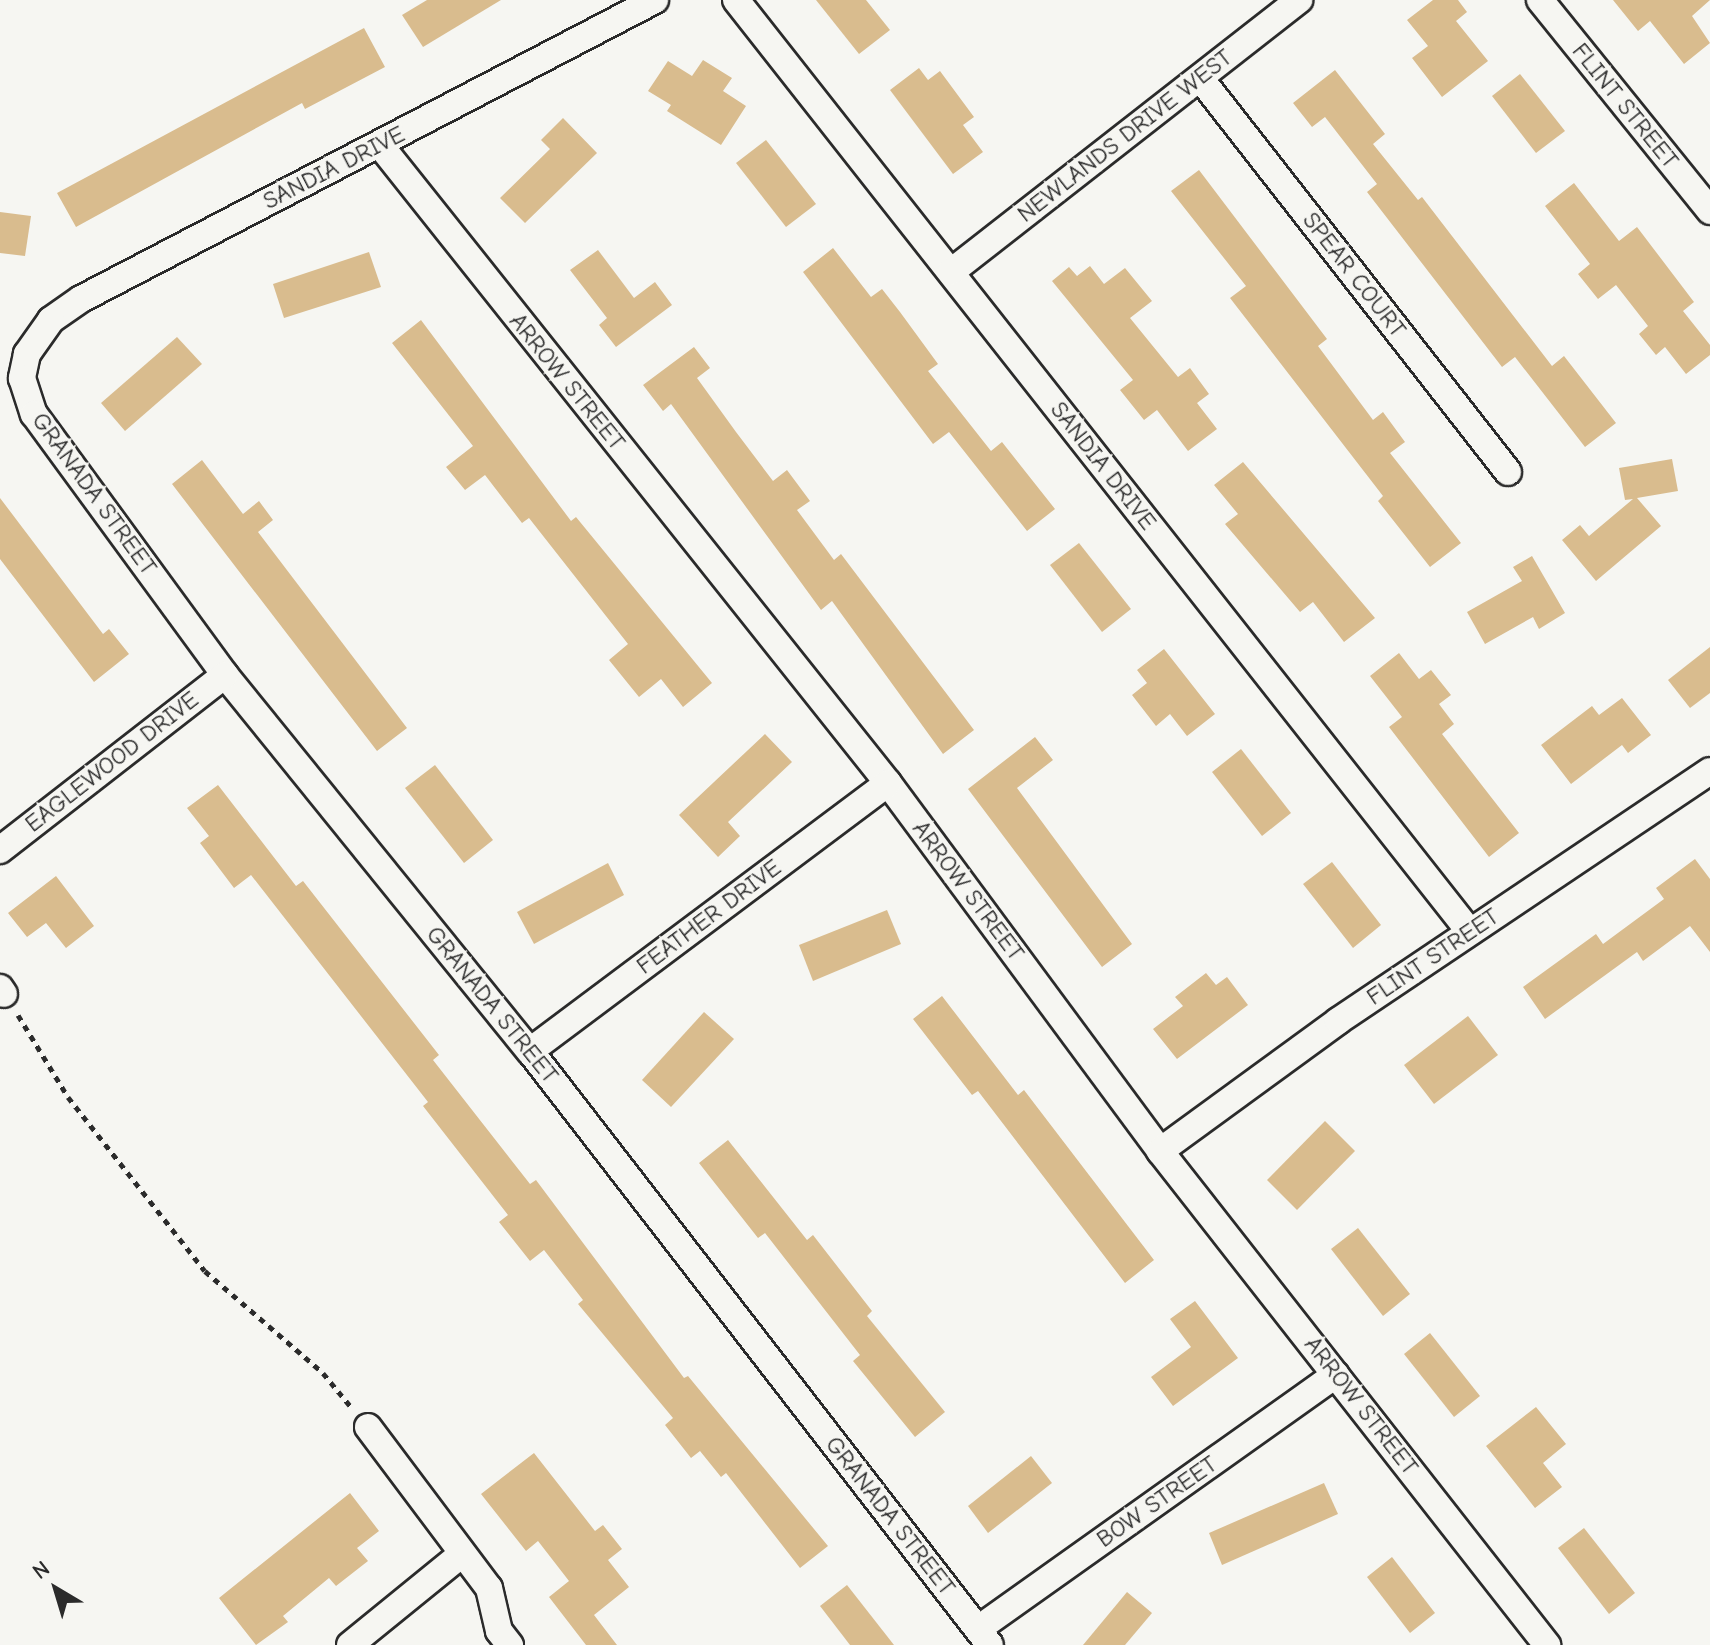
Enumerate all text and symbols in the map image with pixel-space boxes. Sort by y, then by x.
street label: FLINT STREET [1566,37,1684,175]
street label: NEWLANDS DRIVE WEST [1012,43,1238,229]
street label: SANDIA DRIVE [258,120,410,216]
street label: SPEAR COURT [1296,207,1412,343]
street label: ARROW STREET [503,308,631,456]
street label: SANDIA DRIVE [1044,396,1162,536]
street label: GRANADA STREET [25,407,163,581]
street label: EAGLEWOOD DRIVE [20,685,204,839]
street label: ARROW STREET [906,815,1030,967]
street label: FEATHER DRIVE [631,853,787,981]
street label: FLINT STREET [1361,902,1505,1012]
street label: GRANADA STREET [420,921,564,1089]
street label: ARROW STREET [1298,1331,1424,1481]
street label: GRANADA STREET [819,1431,961,1601]
street label: BOW STREET [1091,1450,1223,1554]
north arrow [16,1549,96,1629]
text: N [28,1555,55,1585]

